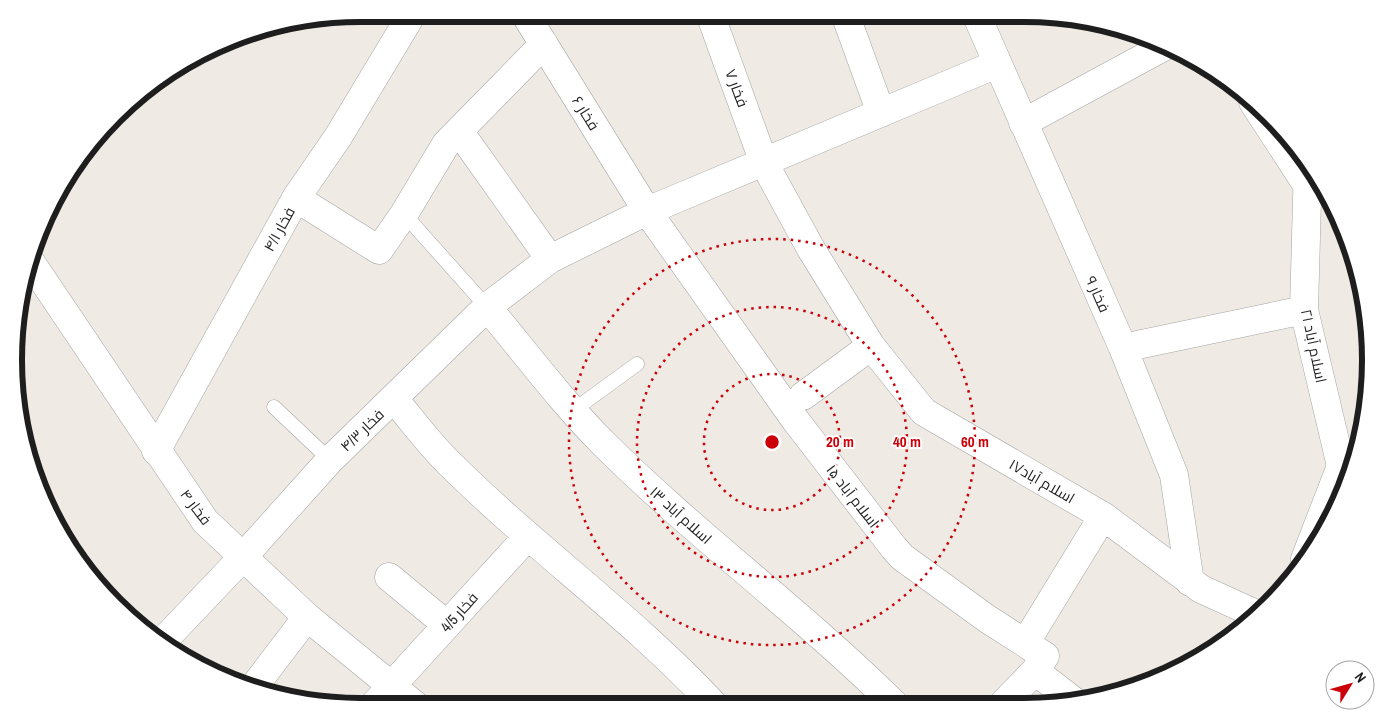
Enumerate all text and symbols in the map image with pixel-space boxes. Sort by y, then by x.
street label: فخار ۷ [720,66,754,110]
street label: فخار ۶ [567,92,605,134]
street label: فخار ۴/۱ [258,203,300,255]
street label: فخار ۹ [1081,272,1115,316]
street label: اسلام آباد ۲۱ [1296,307,1332,385]
street label: فخار ۴/۳ [335,404,389,456]
text: 20 m [826,431,854,452]
text: 40 m [893,431,921,452]
text: 60 m [961,431,989,452]
centre of rings [763,433,781,451]
street label: اسلام آباد۱۷ [1005,454,1079,508]
street label: اسلام آباد ۱۵ [822,460,884,532]
street label: اسلام آباد ۱۳ [645,481,717,549]
street label: فخار ۴ [176,485,216,529]
street label: فخار 4/5 [435,587,483,637]
north arrow [1325,660,1375,710]
text: N [1351,668,1370,686]

